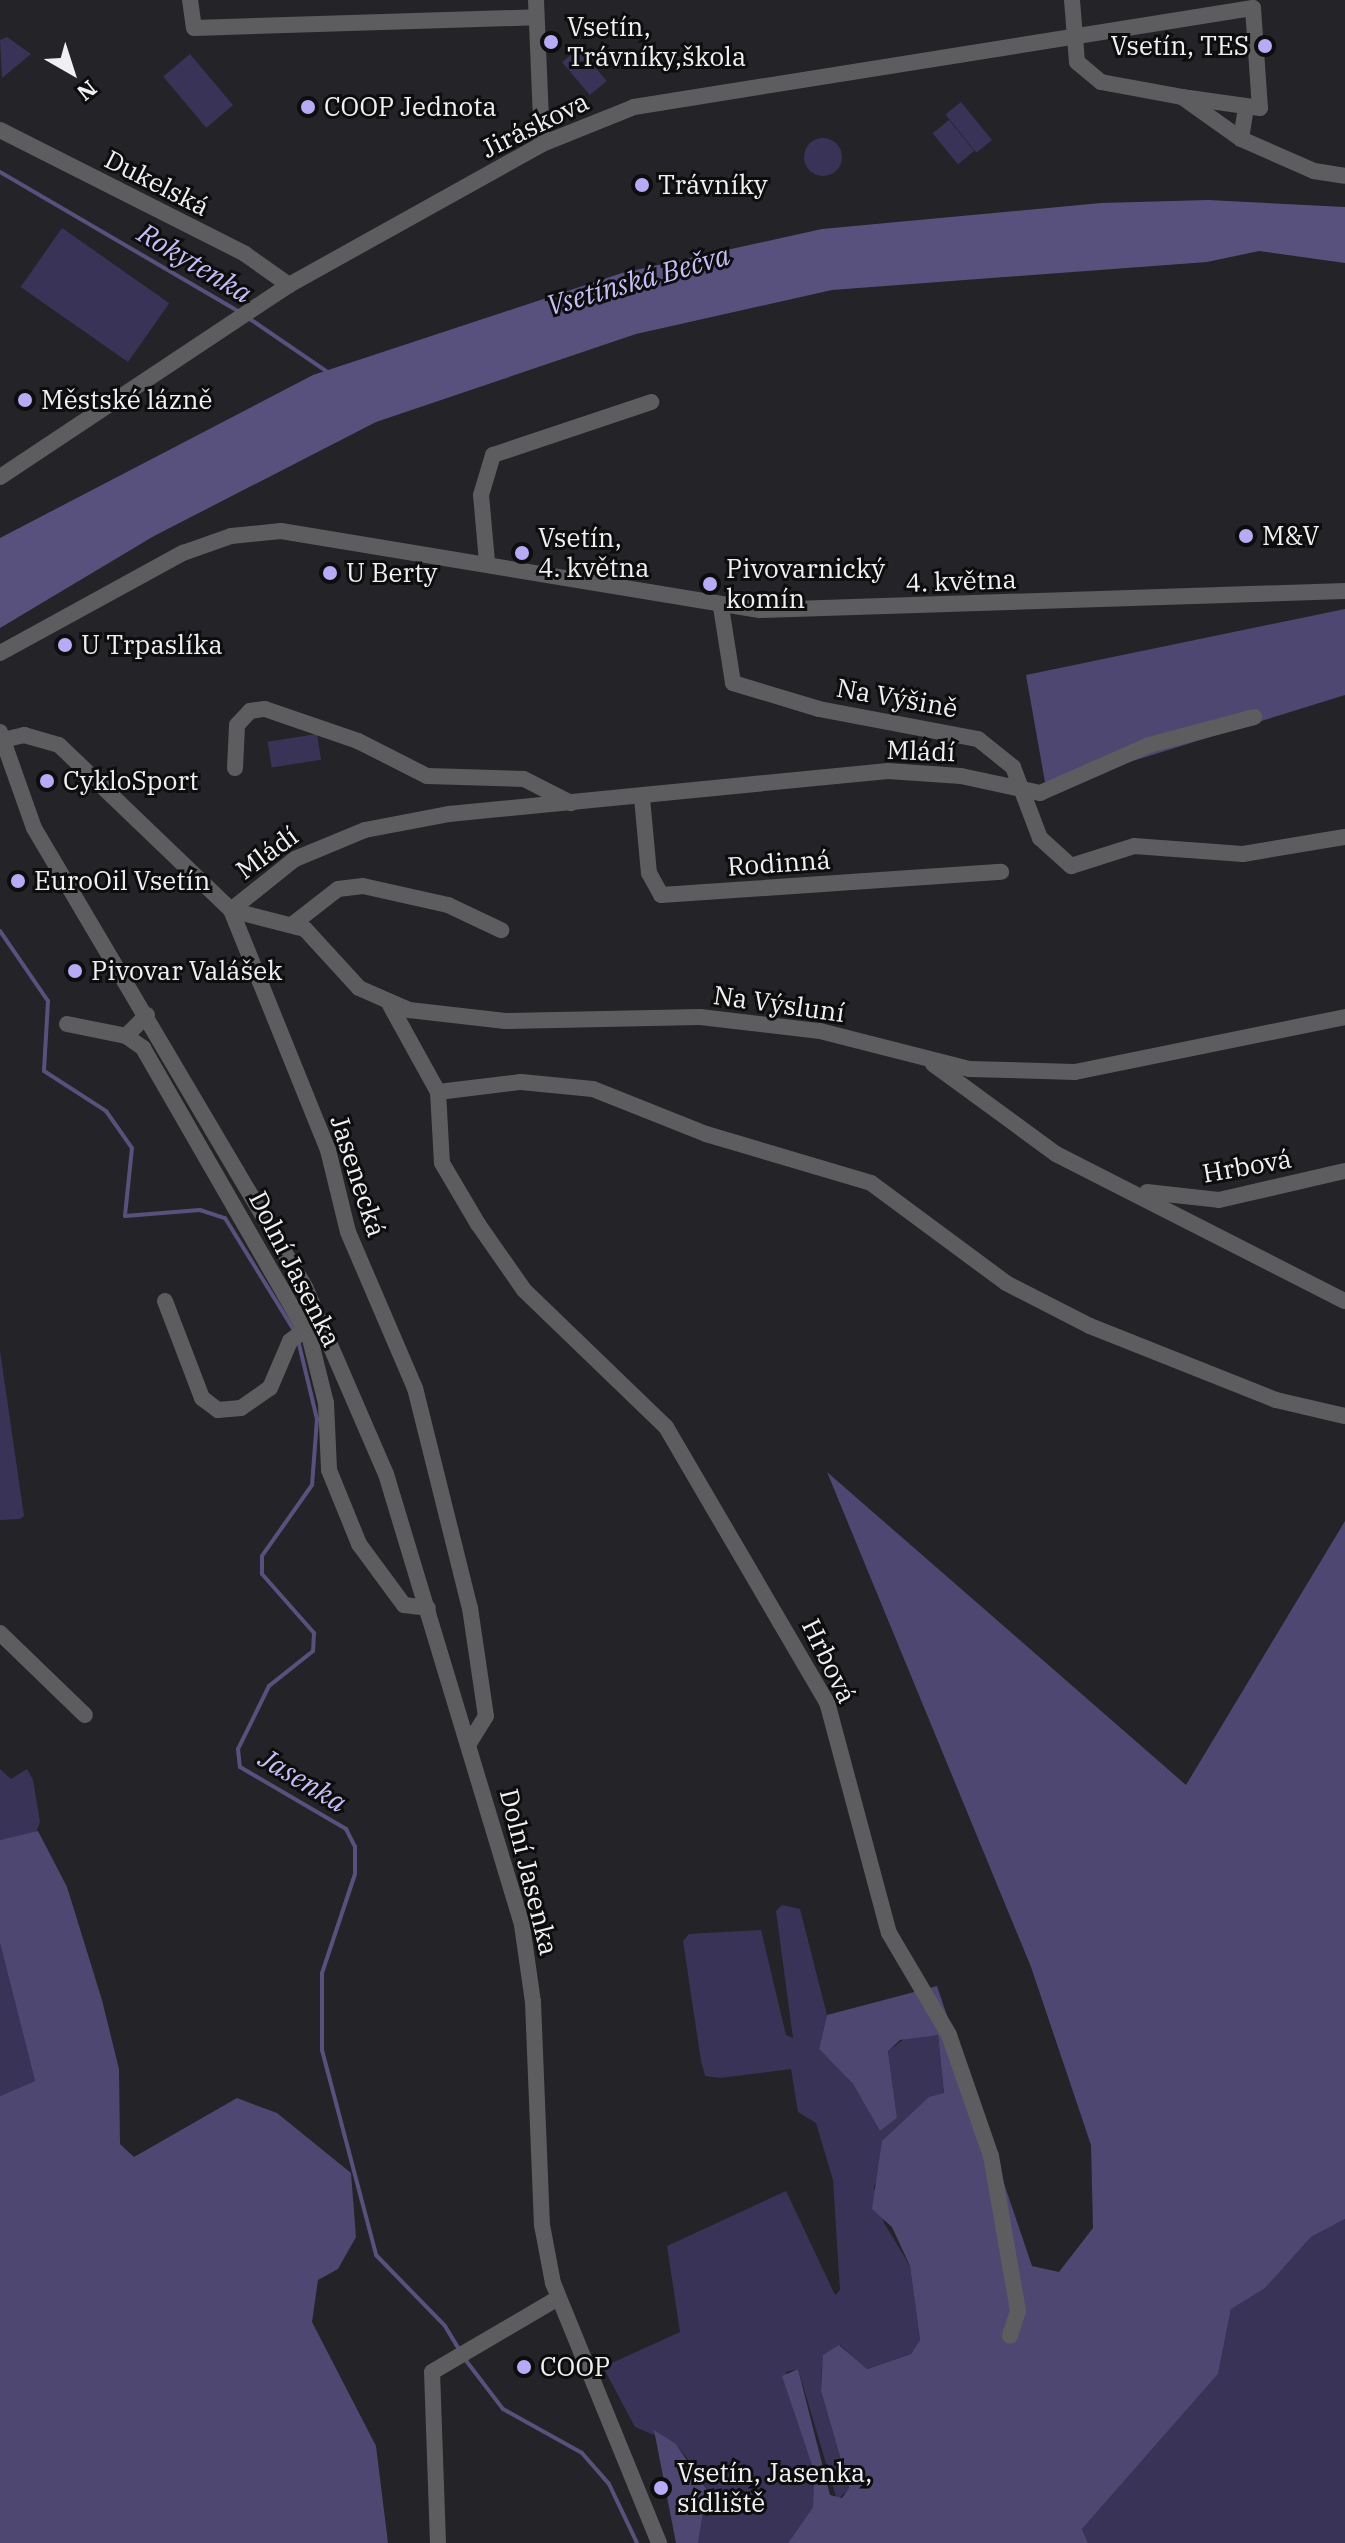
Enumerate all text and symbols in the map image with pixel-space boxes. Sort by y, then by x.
place label: Vsetín, Trávníky,škola [567,11,746,72]
place label: Vsetín, TES [1110,30,1249,62]
north arrow [32,32,112,112]
marker: Vsetín, Trávníky,škola [542,33,560,51]
marker: Vsetín, TES [1256,37,1274,55]
text: N [72,74,103,108]
street label: Jiráskova [476,86,594,164]
place label: COOP Jednota [324,91,497,123]
marker: COOP Jednota [299,98,317,116]
street label: Dukelská [100,143,214,223]
place label: Trávníky [658,169,768,201]
marker: Trávníky [633,176,651,194]
water label: Rokytenka [132,216,258,310]
water label: Vsetínská Bečva [543,238,733,322]
place label: Městské lázně [41,384,212,416]
marker: Městské lázně [16,391,34,409]
place label: M&V [1262,520,1319,552]
place label: Vsetín, 4. května [538,522,649,584]
marker: M&V [1237,527,1255,545]
marker: Vsetín, 4. května [513,544,531,562]
place label: Pivovarnický komín [726,553,885,614]
place label: U Berty [346,557,437,589]
street label: 4. května [905,563,1017,599]
marker: U Berty [321,564,339,582]
marker: Pivovarnický komín [701,575,719,593]
place label: U Trpaslíka [81,629,223,661]
marker: U Trpaslíka [56,636,74,654]
street label: Na Výšině [834,672,960,724]
street label: Mládí [886,734,956,768]
place label: CykloSport [63,765,198,797]
marker: CykloSport [38,772,56,790]
street label: Mládí [230,820,304,886]
street label: Rodinná [726,844,832,882]
place label: EuroOil Vsetín [34,865,210,897]
marker: EuroOil Vsetín [9,872,27,890]
place label: Pivovar Valášek [91,955,282,987]
marker: Pivovar Valášek [66,962,84,980]
street label: Na Výsluní [711,979,847,1029]
street label: Jasenecká [324,1111,392,1241]
street label: Hrbová [1200,1143,1294,1189]
street label: Dolní Jasenka [242,1186,348,1352]
street label: Hrbová [795,1614,863,1708]
water label: Jasenka [253,1741,353,1819]
street label: Dolní Jasenka [493,1786,565,1958]
place label: COOP [540,2351,610,2383]
marker: COOP [515,2358,533,2376]
place label: Vsetín, Jasenka, sídliště [677,2457,872,2518]
marker: Vsetín, Jasenka, sídliště [652,2479,670,2497]

